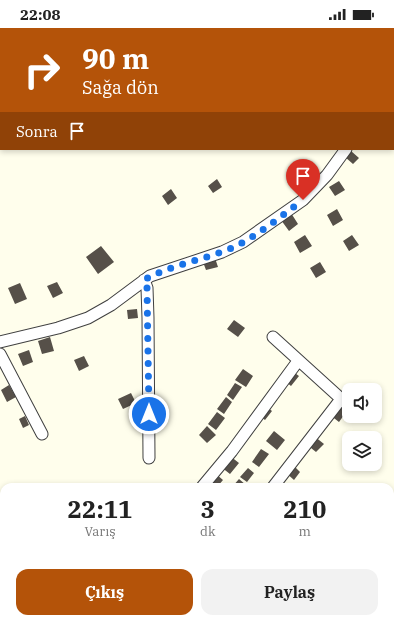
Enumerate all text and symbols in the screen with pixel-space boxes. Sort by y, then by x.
text: 22:08 [20,5,61,24]
text: 90 m [82,40,149,77]
icon: right [16,44,68,96]
text: Sağa dön [82,76,159,99]
icon: arrive [66,120,88,142]
text: Sonra [16,122,58,141]
pin [286,159,320,200]
icon: arrive [292,165,314,187]
map controls [342,383,382,471]
button: sound [342,383,382,423]
position arrow [128,393,170,435]
button: layers [342,431,382,471]
text: 22:11 [68,493,132,525]
text: 3 [201,493,215,525]
text: 210 [283,493,326,525]
text: Varış [84,523,116,540]
text: dk [200,523,216,540]
text: m [299,523,311,540]
button: Çıkış [16,569,193,615]
button: Paylaş [201,569,378,615]

